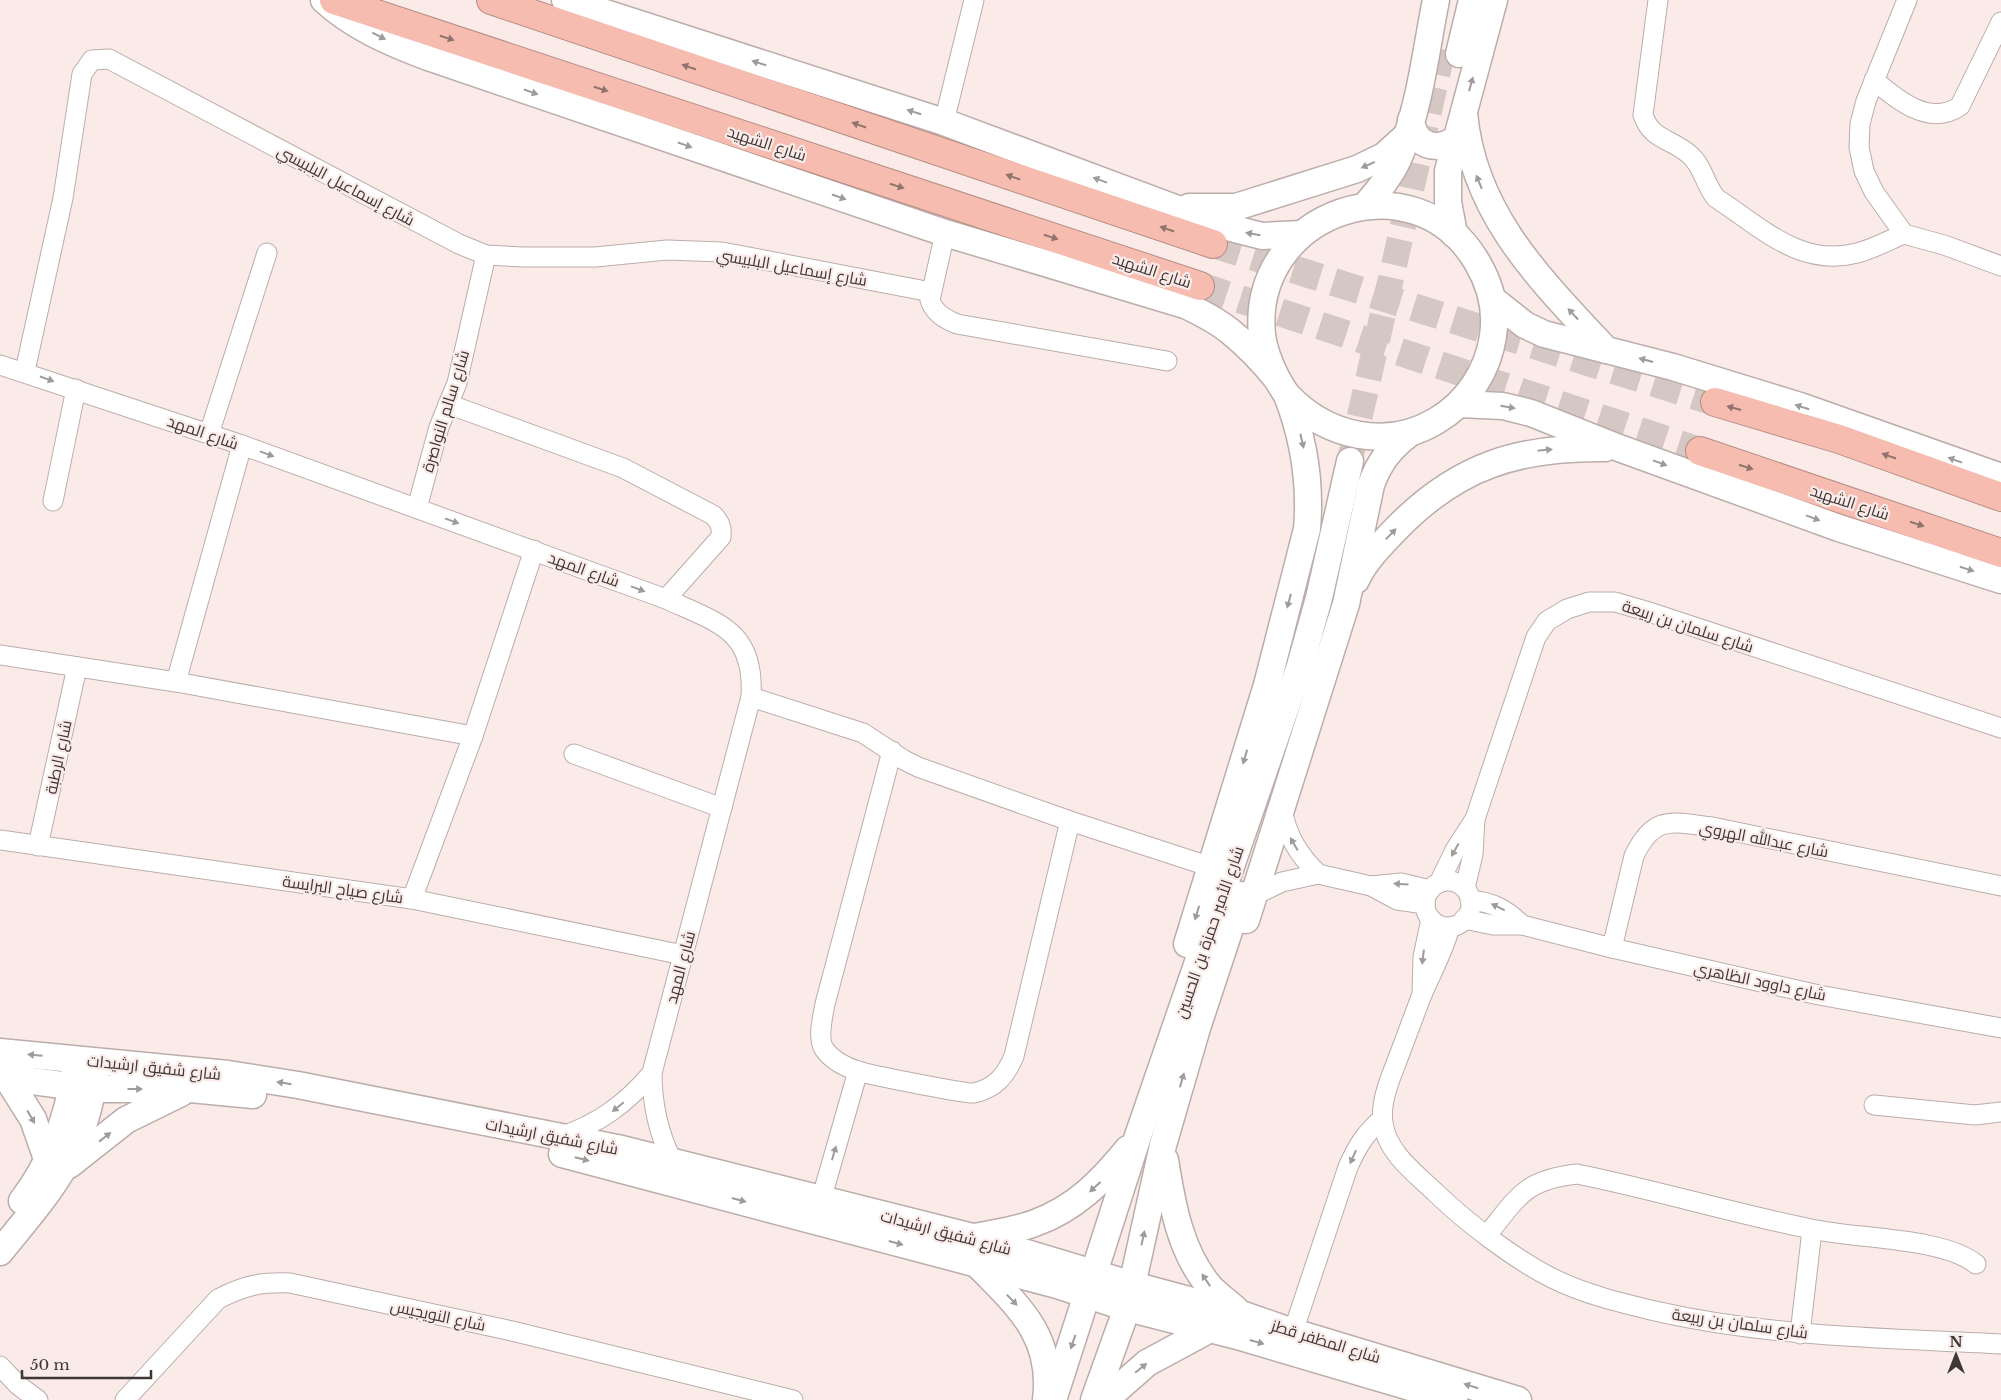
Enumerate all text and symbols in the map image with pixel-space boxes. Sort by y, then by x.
one-way arrow [371,32,386,40]
one-way arrow [439,35,454,42]
one-way arrow [752,58,767,66]
one-way arrow [681,63,696,70]
one-way arrow [1468,77,1476,92]
one-way arrow [594,85,609,93]
one-way arrow [524,89,539,97]
one-way arrow [906,108,921,116]
one-way arrow [851,120,866,128]
street label: شارع الشهيد [724,121,809,167]
street label: شارع إسماعيل البلبيسي [272,140,418,232]
one-way arrow [678,141,693,149]
one-way arrow [1361,161,1375,169]
one-way arrow [1005,172,1020,180]
one-way arrow [1475,174,1483,189]
one-way arrow [1092,176,1107,184]
one-way arrow [889,183,904,190]
one-way arrow [831,194,846,201]
one-way arrow [1159,225,1174,233]
one-way arrow [1244,229,1260,237]
one-way arrow [1044,233,1059,241]
street label: شارع إسماعيل البلبيسي [715,244,869,293]
street label: شارع الشهيد [1109,248,1194,294]
one-way arrow [1567,309,1579,321]
street label: شارع سالم النواصرة [417,347,475,475]
one-way arrow [1638,356,1653,364]
one-way arrow [39,376,54,383]
one-way arrow [1794,402,1809,410]
one-way arrow [1727,403,1742,411]
one-way arrow [1500,404,1516,412]
street label: شارع المهد [164,410,241,455]
one-way arrow [1298,434,1306,449]
one-way arrow [1538,446,1554,454]
one-way arrow [259,451,274,458]
one-way arrow [1882,452,1897,460]
one-way arrow [1947,456,1962,464]
one-way arrow [1653,459,1668,467]
one-way arrow [1739,463,1754,471]
street label: شارع الشهيد [1807,480,1892,526]
one-way arrow [1806,514,1821,522]
one-way arrow [445,518,460,525]
one-way arrow [1909,520,1924,528]
one-way arrow [1385,529,1397,541]
street label: شارع المهد [545,547,622,593]
one-way arrow [1960,566,1975,573]
one-way arrow [631,585,646,593]
one-way arrow [1285,594,1293,609]
street label: شارع سلمان بن ربيعة [1619,595,1756,659]
street label: شارع الرطبة [40,718,78,796]
one-way arrow [1240,750,1248,765]
street label: شارع عبدالله الهروي [1697,817,1830,865]
one-way arrow [1290,837,1298,852]
one-way arrow [1451,842,1459,857]
street label: شارع الأمير حمزة بن الحسين [1170,843,1250,1021]
street label: شارع صياح البرايسة [281,871,405,909]
one-way arrow [1393,880,1409,888]
one-way arrow [1491,903,1506,912]
one-way arrow [1192,905,1200,920]
street label: شارع المهد [661,929,701,1006]
one-way arrow [1419,949,1427,965]
street label: شارع داوود الظاهري [1691,957,1828,1009]
street label: شارع شفيق ارشيدات [86,1050,222,1086]
one-way arrow [27,1051,43,1059]
one-way arrow [1178,1073,1186,1088]
one-way arrow [275,1079,291,1087]
one-way arrow [128,1085,144,1093]
one-way arrow [611,1102,624,1113]
one-way arrow [27,1109,35,1124]
street label: شارع شفيق ارشيدات [484,1113,620,1161]
one-way arrow [98,1131,111,1142]
one-way arrow [831,1146,839,1161]
one-way arrow [1348,1150,1356,1164]
one-way arrow [575,1155,590,1163]
one-way arrow [1090,1181,1102,1193]
one-way arrow [732,1196,747,1204]
street label: شارع شفيق ارشيدات [878,1205,1014,1261]
one-way arrow [1139,1229,1147,1245]
one-way arrow [889,1239,904,1247]
one-way arrow [1201,1273,1211,1287]
one-way arrow [1006,1294,1018,1306]
street label: شارع النويجيس [388,1295,487,1337]
street label: شارع سلمان بن ربيعة [1670,1304,1809,1344]
street label: شارع المظفر قطز [1267,1315,1383,1369]
north arrow [1931,1330,1981,1380]
text: N [1949,1333,1963,1351]
one-way arrow [1069,1335,1077,1350]
one-way arrow [1250,1338,1265,1346]
scale bar [22,1348,151,1380]
text: 50 m [30,1355,70,1374]
one-way arrow [1135,1363,1148,1374]
one-way arrow [1464,1381,1479,1389]

